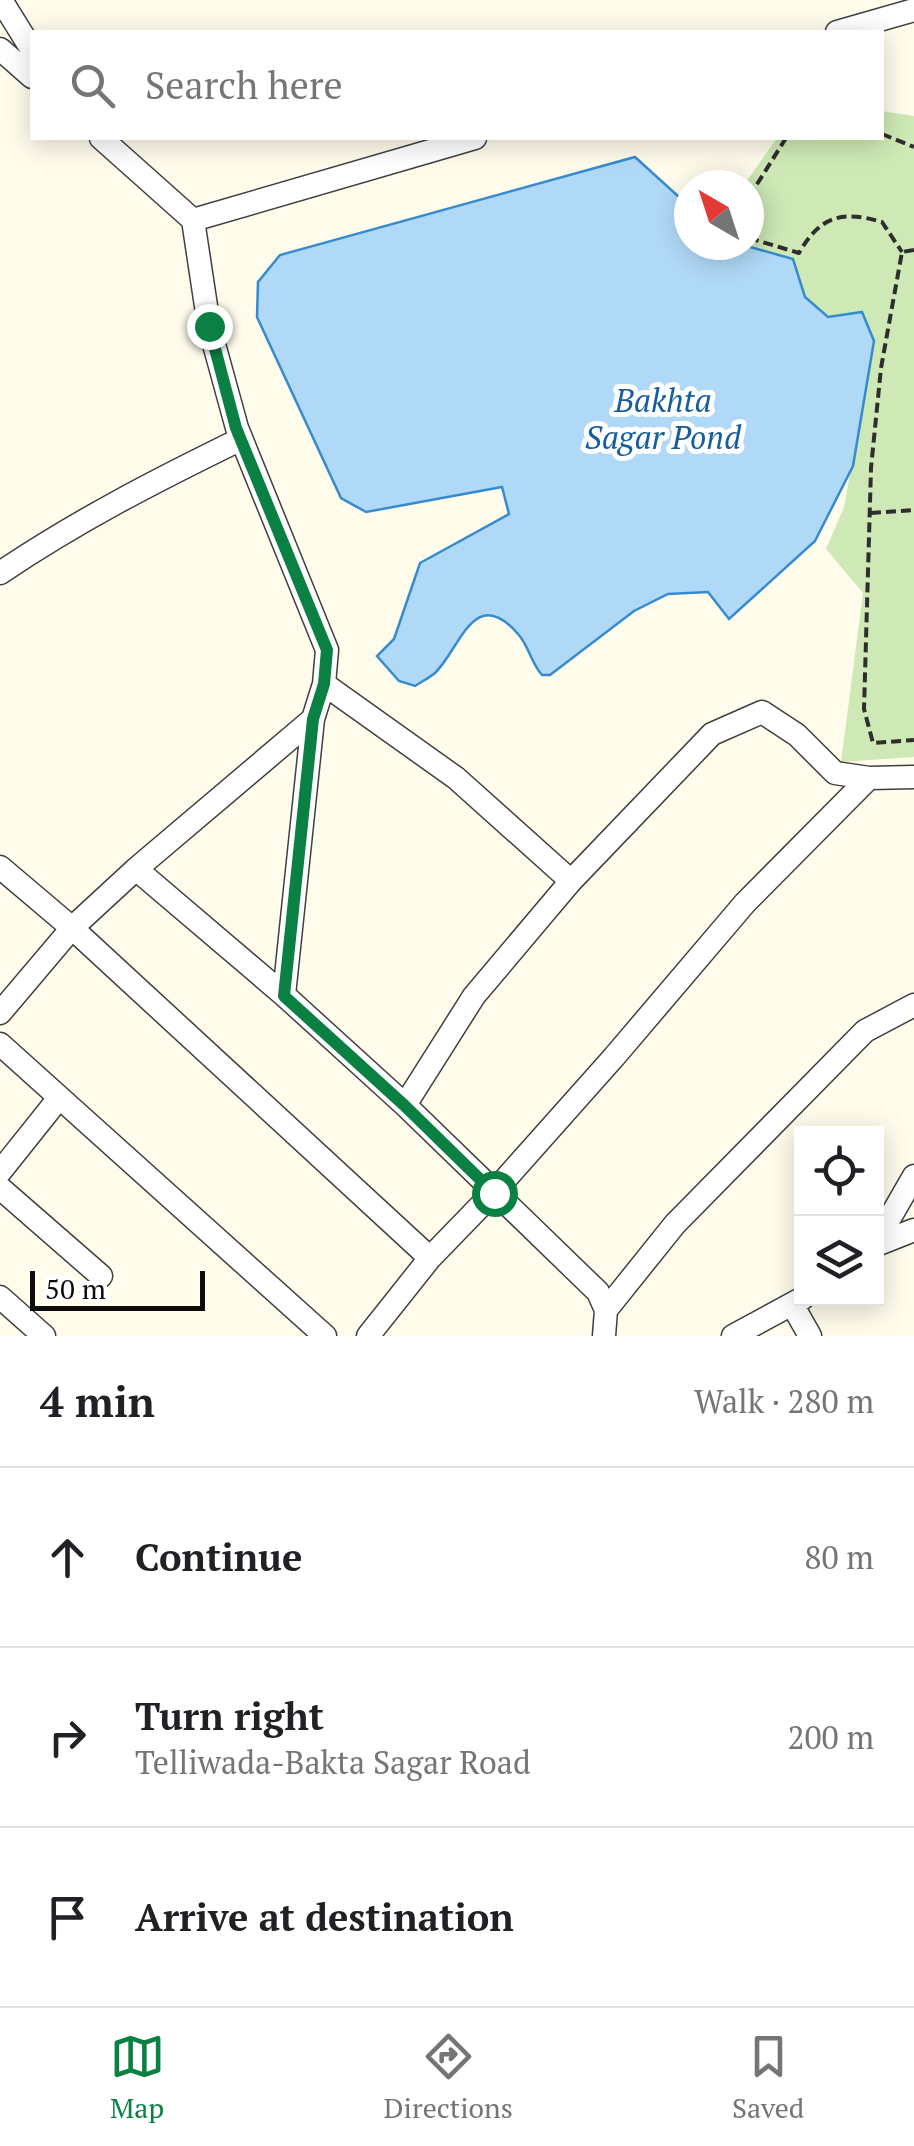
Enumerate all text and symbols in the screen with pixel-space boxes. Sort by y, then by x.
search box [30,30,884,140]
icon: search [65,58,120,113]
text: Search here [145,60,343,110]
north arrow [674,170,764,260]
route end [187,304,233,350]
water label: Bakhta Sagar Pond [585,379,742,458]
map controls [794,1126,884,1306]
button: locate [794,1126,884,1216]
route start [472,1171,518,1217]
button: layers [794,1216,884,1306]
scale bar [30,1266,205,1310]
text: 50 m [45,1270,106,1307]
text: 4 min [40,1373,155,1429]
text: Walk · 280 m [694,1380,874,1422]
icon: ahead [40,1530,95,1585]
text: Continue [135,1532,302,1582]
text: 80 m [804,1536,874,1578]
text: Turn right [135,1691,324,1741]
icon: right [40,1710,95,1765]
text: 200 m [787,1716,874,1758]
text: Telliwada-Bakta Sagar Road [135,1741,531,1783]
icon: arrive [40,1890,95,1945]
text: Arrive at destination [135,1892,514,1942]
tab: Map [110,2029,165,2126]
tab: Directions [384,2029,513,2126]
tab: Saved [732,2029,804,2126]

